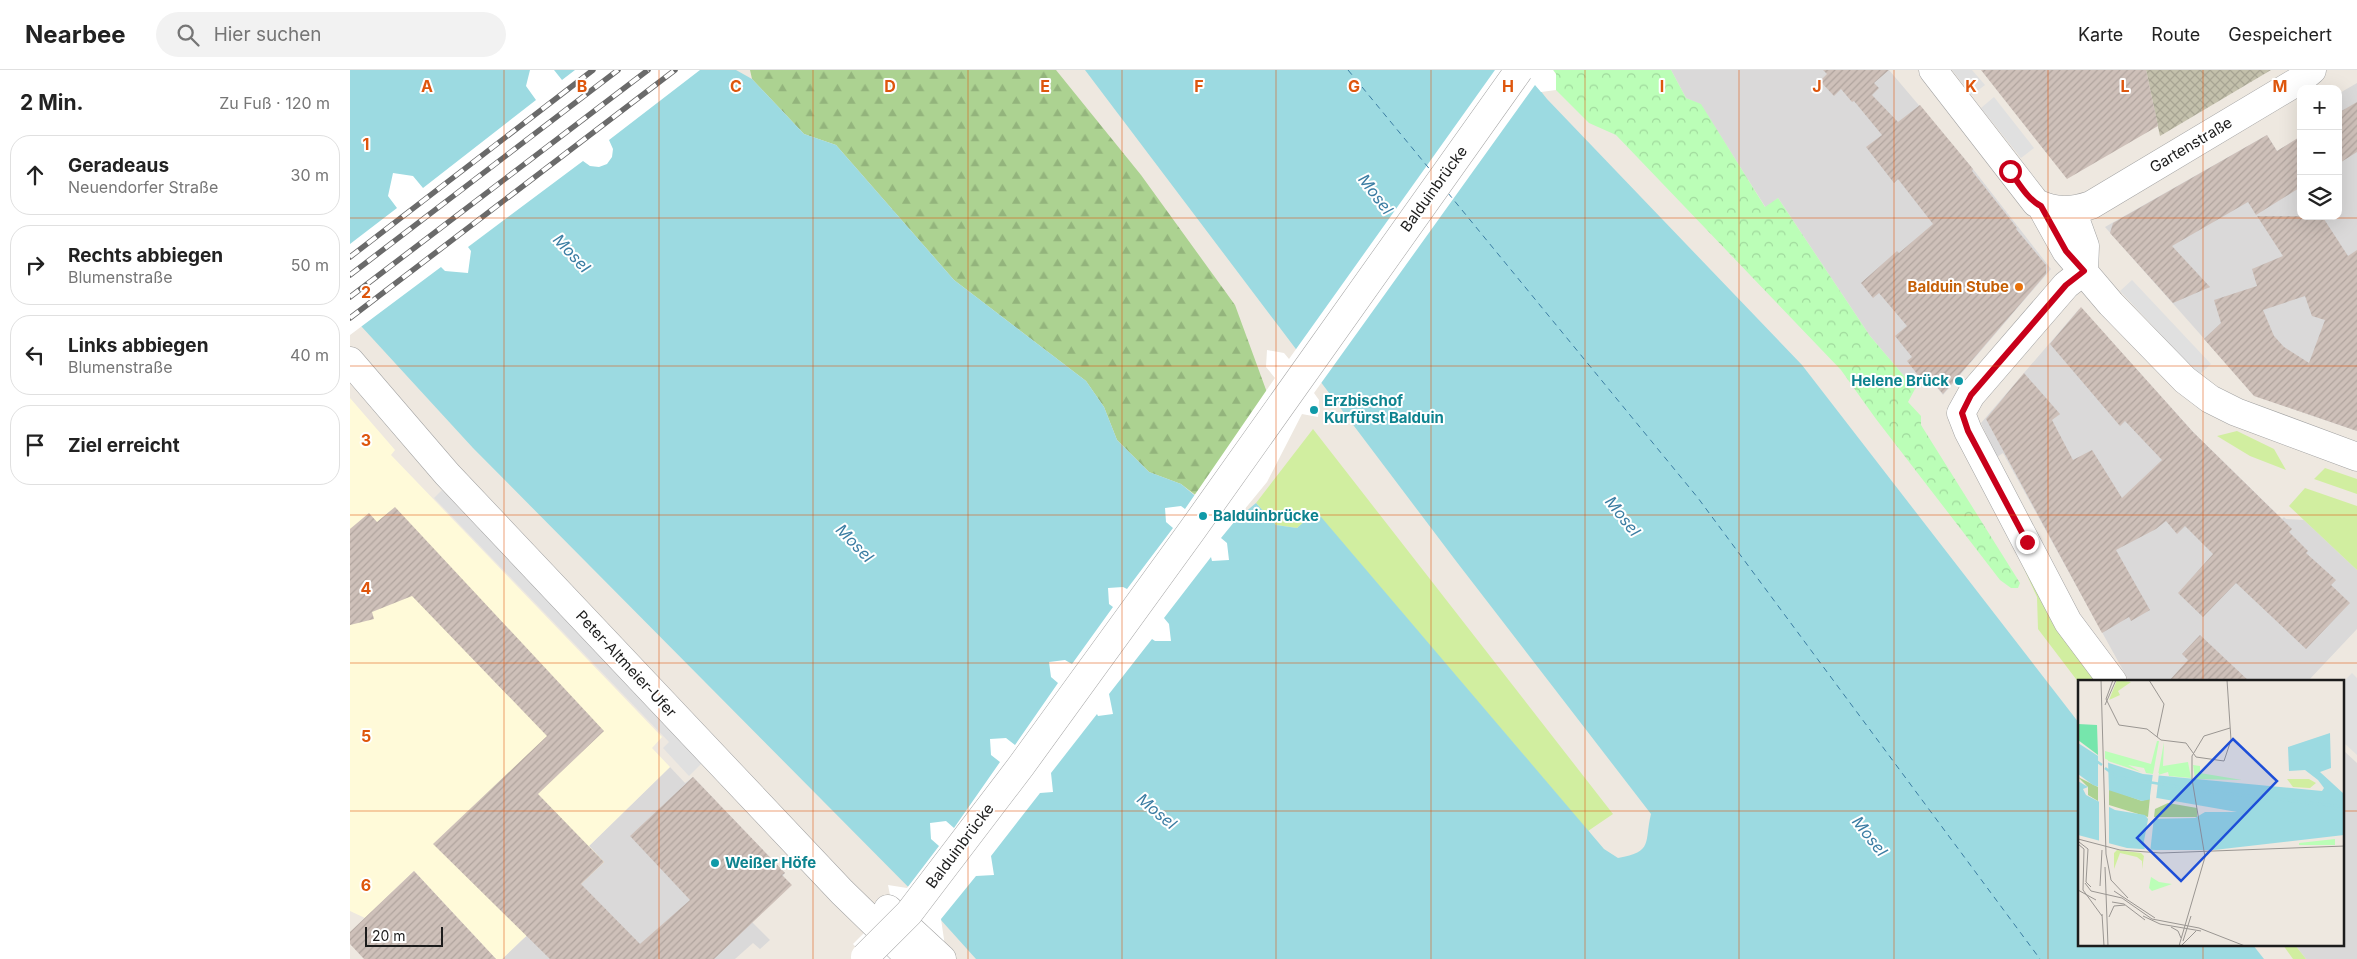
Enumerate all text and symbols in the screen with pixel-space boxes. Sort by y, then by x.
search box [156,12,506,57]
text: Nearbee [25,20,126,49]
icon: search [174,21,202,49]
text: Hier suchen [214,23,322,46]
text: Karte [2078,24,2123,45]
text: Route [2151,24,2200,45]
text: Gespeichert [2228,24,2332,45]
text: A [421,76,433,96]
text: B [577,76,587,96]
text: C [730,76,742,96]
text: D [884,76,896,96]
text: E [1040,76,1050,96]
text: F [1194,76,1204,96]
text: G [1348,76,1360,96]
text: H [1502,76,1514,96]
text: I [1660,76,1664,96]
text: J [1812,76,1822,96]
text: K [1965,76,1977,96]
text: L [2120,76,2130,96]
text: M [2273,76,2287,96]
map controls [2297,85,2342,220]
button: + [2297,85,2342,130]
text: 2 Min. [20,90,84,115]
text: Zu Fuß · 120 m [219,93,330,113]
street label: Gartenstraße [2146,113,2235,177]
button: − [2297,130,2342,175]
text: 1 [363,134,369,154]
street label: Balduinbrücke [1396,142,1471,235]
text: Geradeaus [68,154,169,177]
route start [1999,160,2022,183]
icon: ahead [21,161,49,189]
text: 30 m [291,165,329,185]
water label: Mosel [1354,170,1398,218]
button: layers [2297,175,2342,220]
text: Neuendorfer Straße [68,177,218,197]
water label: Mosel [549,230,595,277]
text: Rechts abbiegen [68,244,223,267]
icon: right [21,251,49,279]
text: 50 m [291,255,329,275]
text: Blumenstraße [68,267,172,287]
place label: Balduin Stube [1908,277,2009,296]
marker: Balduin Stube [2013,281,2025,293]
text: 2 [361,282,371,302]
text: Links abbiegen [68,334,209,357]
icon: left [21,341,49,369]
text: 40 m [290,345,329,365]
text: Blumenstraße [68,357,172,377]
place label: Helene Brück [1851,371,1949,390]
marker: Helene Brück [1953,375,1965,387]
place label: Erzbischof Kurfürst Balduin [1324,391,1444,427]
marker: Erzbischof Kurfürst Balduin [1308,404,1320,416]
text: 3 [361,430,371,450]
icon: arrive [21,431,49,459]
text: Ziel erreicht [68,434,180,457]
water label: Mosel [1601,492,1645,540]
place label: Balduinbrücke [1213,506,1319,525]
marker: Balduinbrücke [1197,510,1209,522]
water label: Mosel [832,520,878,566]
route end [2016,531,2039,554]
text: 4 [361,578,372,598]
street label: Peter-Altmeier-Ufer [572,606,681,721]
inset map [2078,680,2344,946]
text: 5 [361,726,371,746]
water label: Mosel [1133,789,1181,833]
street label: Balduinbrücke [922,800,998,892]
water label: Mosel [1848,812,1892,860]
place label: Weißer Höfe [725,853,816,872]
marker: Weißer Höfe [709,857,721,869]
text: 6 [361,875,371,895]
scale bar [365,924,442,947]
text: 20 m [372,927,406,944]

